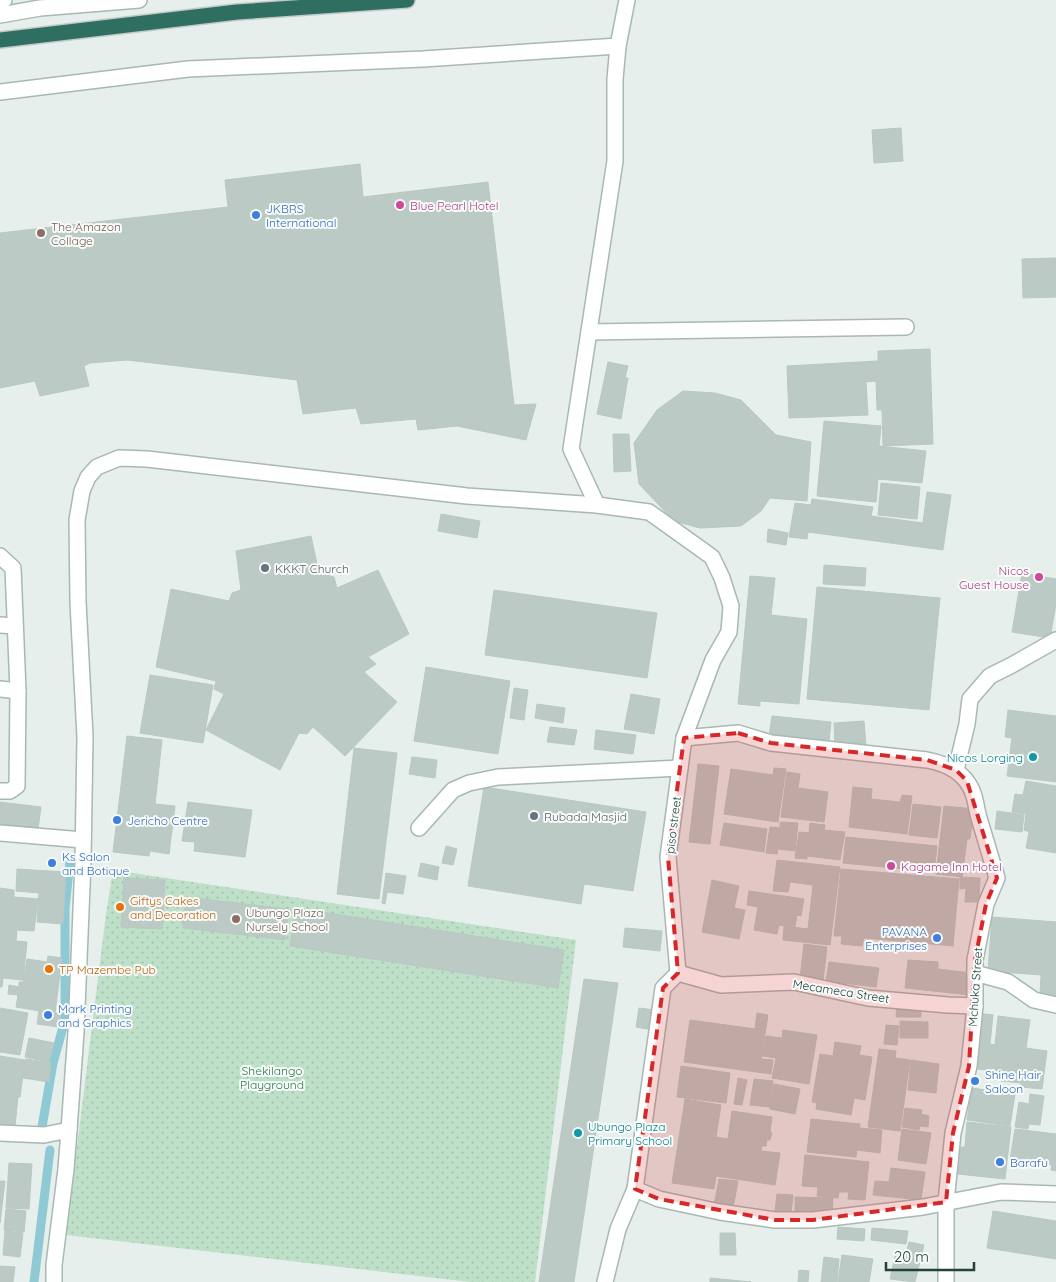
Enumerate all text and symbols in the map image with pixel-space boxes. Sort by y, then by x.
place label: Blue Pearl Hotel [410,198,499,213]
marker: Blue Pearl Hotel [394,199,406,211]
place label: JKBRS International [266,201,336,230]
marker: JKBRS International [250,209,262,221]
place label: The Amazon Collage [51,219,121,248]
marker: The Amazon Collage [35,227,47,239]
place label: KKKT Church [275,561,349,576]
marker: KKKT Church [259,562,271,574]
place label: Nicos Guest House [959,563,1029,592]
marker: Nicos Guest House [1033,571,1045,583]
place label: Nicos Lorging [947,750,1023,765]
marker: Nicos Lorging [1027,751,1039,763]
street label: piso street [662,795,684,855]
place label: Rubada Masjid [544,809,627,824]
marker: Rubada Masjid [528,810,540,822]
place label: Jericho Centre [127,813,208,828]
marker: Jericho Centre [111,814,123,826]
place label: Ks Salon and Botique [62,849,130,878]
marker: Ks Salon and Botique [46,857,58,869]
place label: Kagame Inn Hotel [901,859,1002,874]
marker: Kagame Inn Hotel [885,860,897,872]
place label: Giftys Cakes and Decoration [130,893,216,922]
marker: Giftys Cakes and Decoration [114,901,126,913]
place label: Ubungo Plaza Nursely School [246,905,328,934]
marker: Ubungo Plaza Nursely School [230,913,242,925]
place label: PAVANA Enterprises [865,924,927,953]
marker: PAVANA Enterprises [931,932,943,944]
street label: Mchuka Street [965,947,985,1027]
place label: TP Mazembe Pub [59,962,156,977]
marker: TP Mazembe Pub [43,963,55,975]
street label: Mecameca Street [792,976,890,1006]
place label: Mark Printing and Graphics [58,1001,132,1030]
marker: Mark Printing and Graphics [42,1009,54,1021]
park label: Shekilango Playground [240,1063,304,1092]
place label: Shine Hair Saloon [985,1067,1042,1096]
marker: Shine Hair Saloon [969,1075,981,1087]
place label: Ubungo Plaza Primary School [588,1119,672,1148]
marker: Ubungo Plaza Primary School [572,1127,584,1139]
place label: Barafu [1010,1155,1048,1170]
marker: Barafu [994,1156,1006,1168]
scale bar [886,1240,974,1272]
text: 20 m [894,1247,929,1266]

